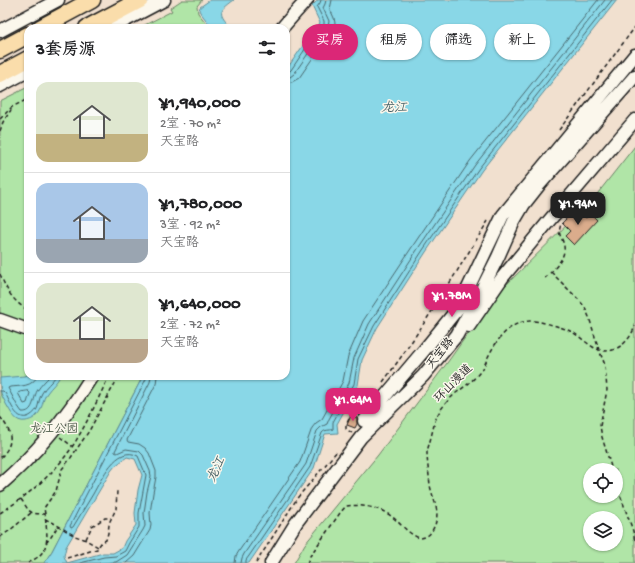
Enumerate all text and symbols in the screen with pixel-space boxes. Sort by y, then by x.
chip: 买房 [302,24,358,60]
chip: 租房 [366,24,422,60]
chip: 筛选 [430,24,486,60]
chip: 新上 [494,24,550,60]
icon: filters [256,37,278,59]
text: 3套房源 [36,41,96,61]
text: ¥1,940,000 [160,94,241,114]
icon: home [68,98,116,146]
water label: 龙江 [381,100,408,116]
text: 2室 · 70 m² [160,117,221,132]
text: 天宝路 [160,135,199,150]
pin: ¥1.94M [545,192,611,226]
text: ¥1,780,000 [160,195,242,215]
text: ¥1.94M [559,197,597,212]
icon: home [68,199,116,247]
text: 3室 · 92 m² [160,218,220,233]
text: 天宝路 [160,236,199,251]
pin: ¥1.78M [419,284,485,318]
text: ¥1.78M [433,289,471,304]
text: ¥1,640,000 [160,295,241,315]
icon: home [68,299,116,347]
text: 2室 · 72 m² [160,318,220,333]
street label: 天宝路 [423,335,458,372]
text: 天宝路 [160,336,199,351]
street label: 环山漫道 [431,361,476,406]
pin: ¥1.64M [320,388,386,422]
text: ¥1.64M [334,393,372,408]
park label: 龙江公园 [30,422,78,437]
water label: 龙江 [204,454,230,485]
map controls [583,463,623,551]
button: locate [583,463,623,503]
button: layers [583,511,623,551]

